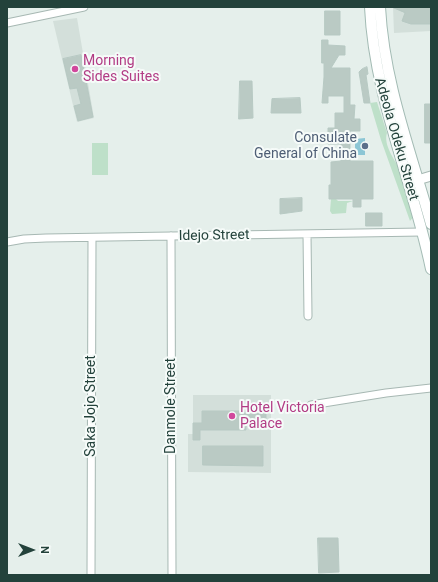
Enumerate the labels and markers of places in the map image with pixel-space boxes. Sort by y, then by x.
place label: Morning Sides Suites [83,53,159,86]
marker: Morning Sides Suites [70,64,80,74]
place label: Consulate General of China [254,130,357,162]
marker: Consulate General of China [360,141,370,151]
place label: Hotel Victoria Palace [240,400,325,432]
marker: Hotel Victoria Palace [227,411,237,421]

